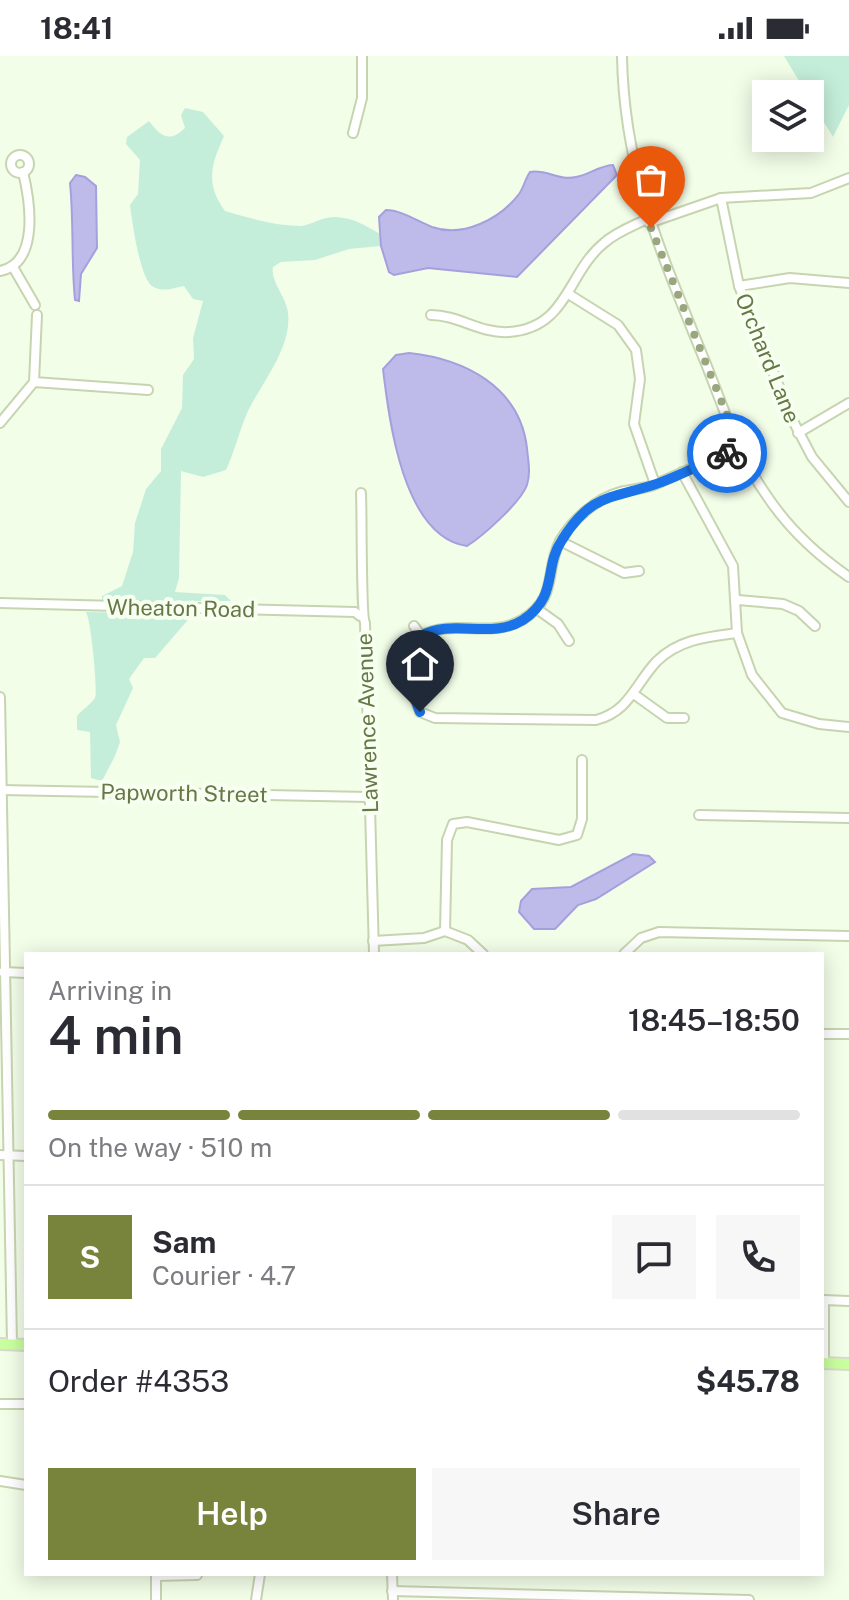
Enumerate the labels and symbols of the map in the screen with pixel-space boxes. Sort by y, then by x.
pin [617,146,685,228]
street label: Orchard Lane [730,289,806,427]
courier [687,413,767,493]
street label: Wheaton Road [107,594,255,622]
pin [386,630,454,712]
street label: Lawrence Avenue [351,633,383,813]
street label: Papworth Street [100,779,268,807]

